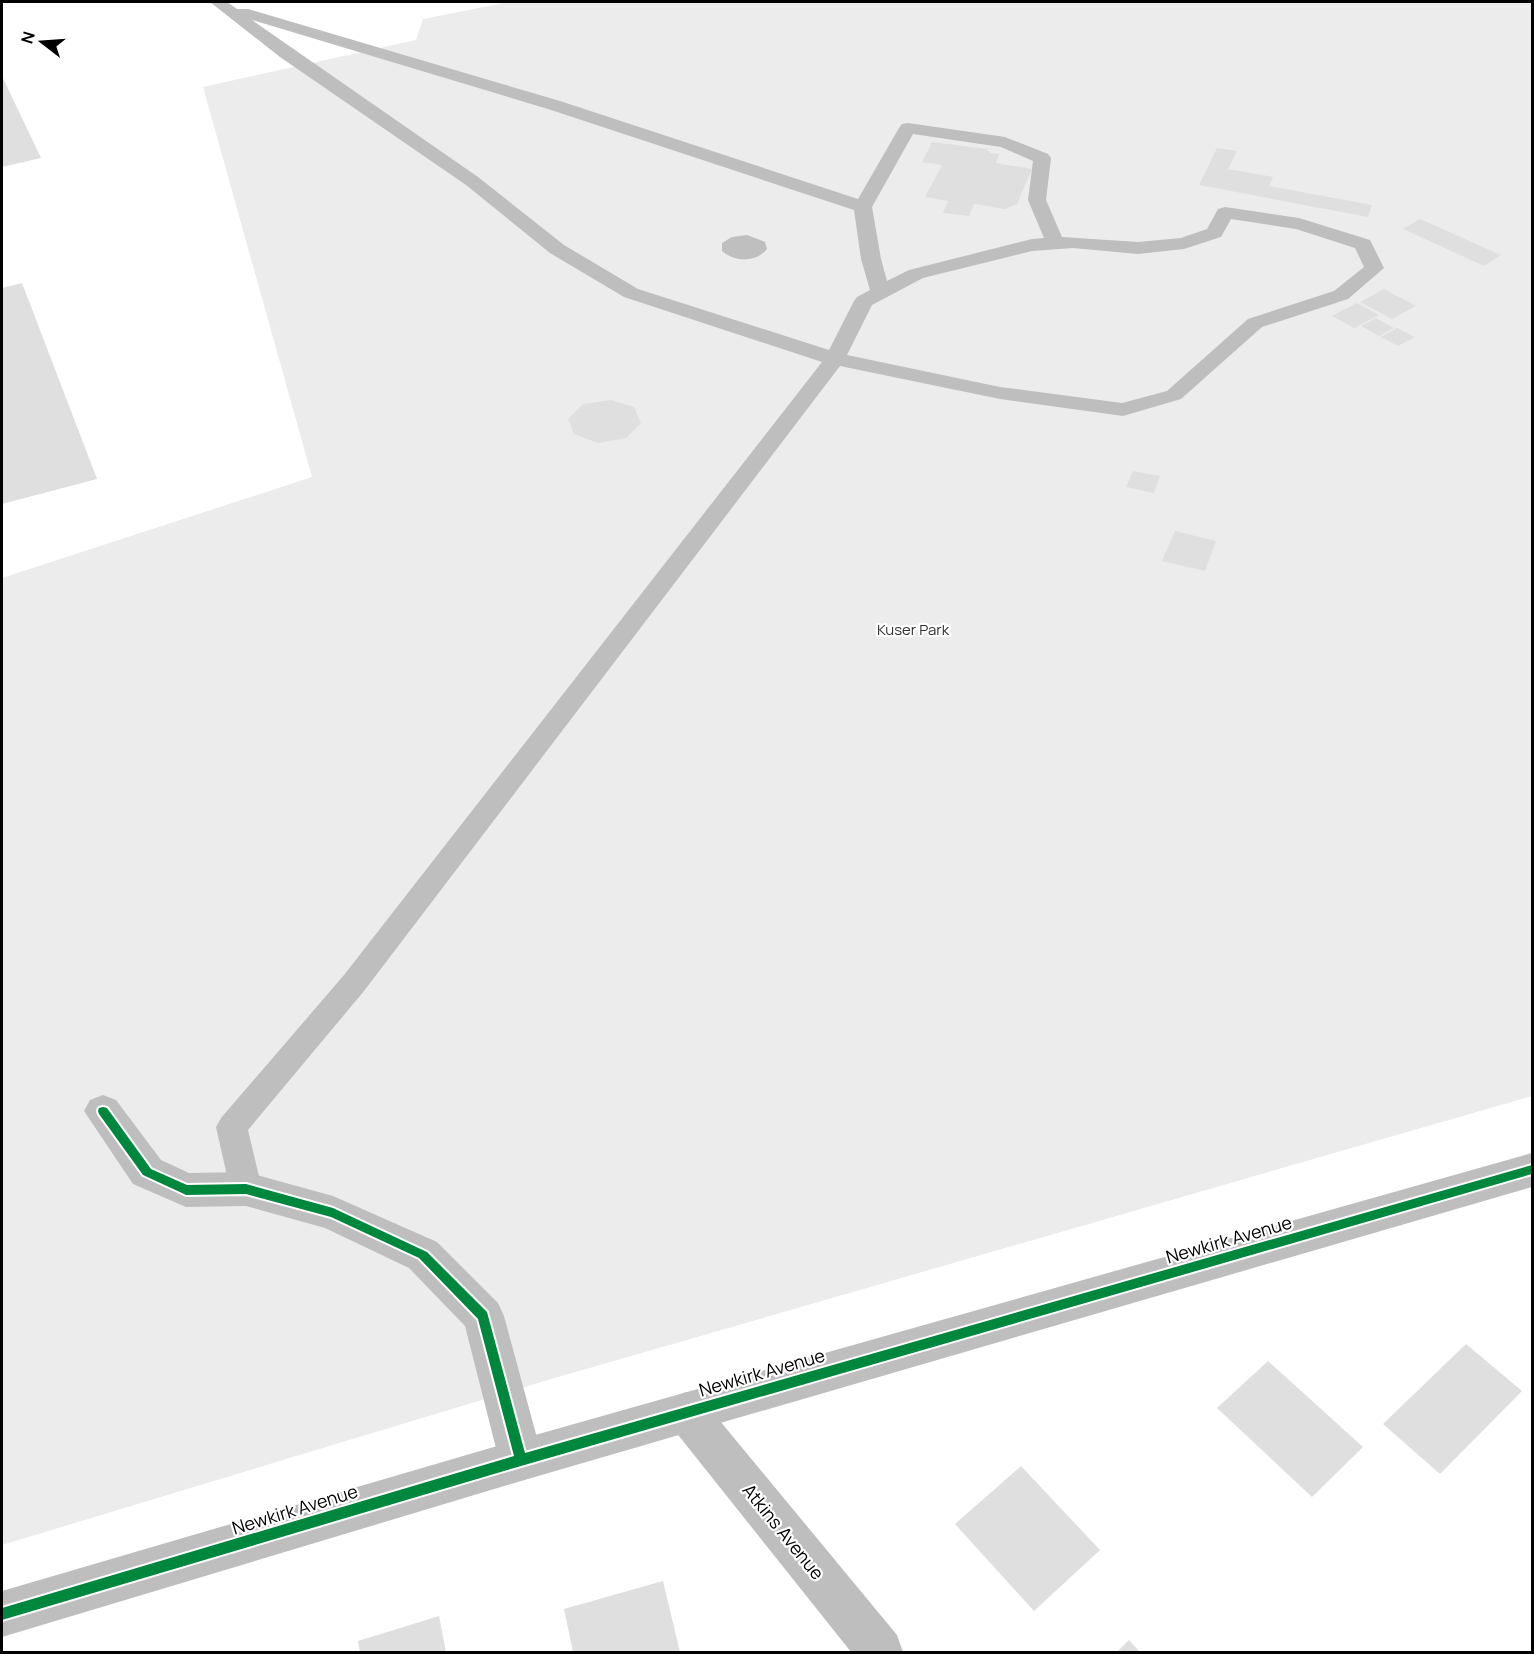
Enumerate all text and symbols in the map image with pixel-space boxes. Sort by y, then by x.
north arrow [12,12,72,72]
text: N [15,29,40,46]
park label: Kuser Park [877,619,950,640]
street label: Newkirk Avenue [1163,1210,1295,1269]
street label: Newkirk Avenue [696,1343,828,1402]
street label: Atkins Avenue [738,1478,830,1584]
street label: Newkirk Avenue [229,1479,360,1540]

